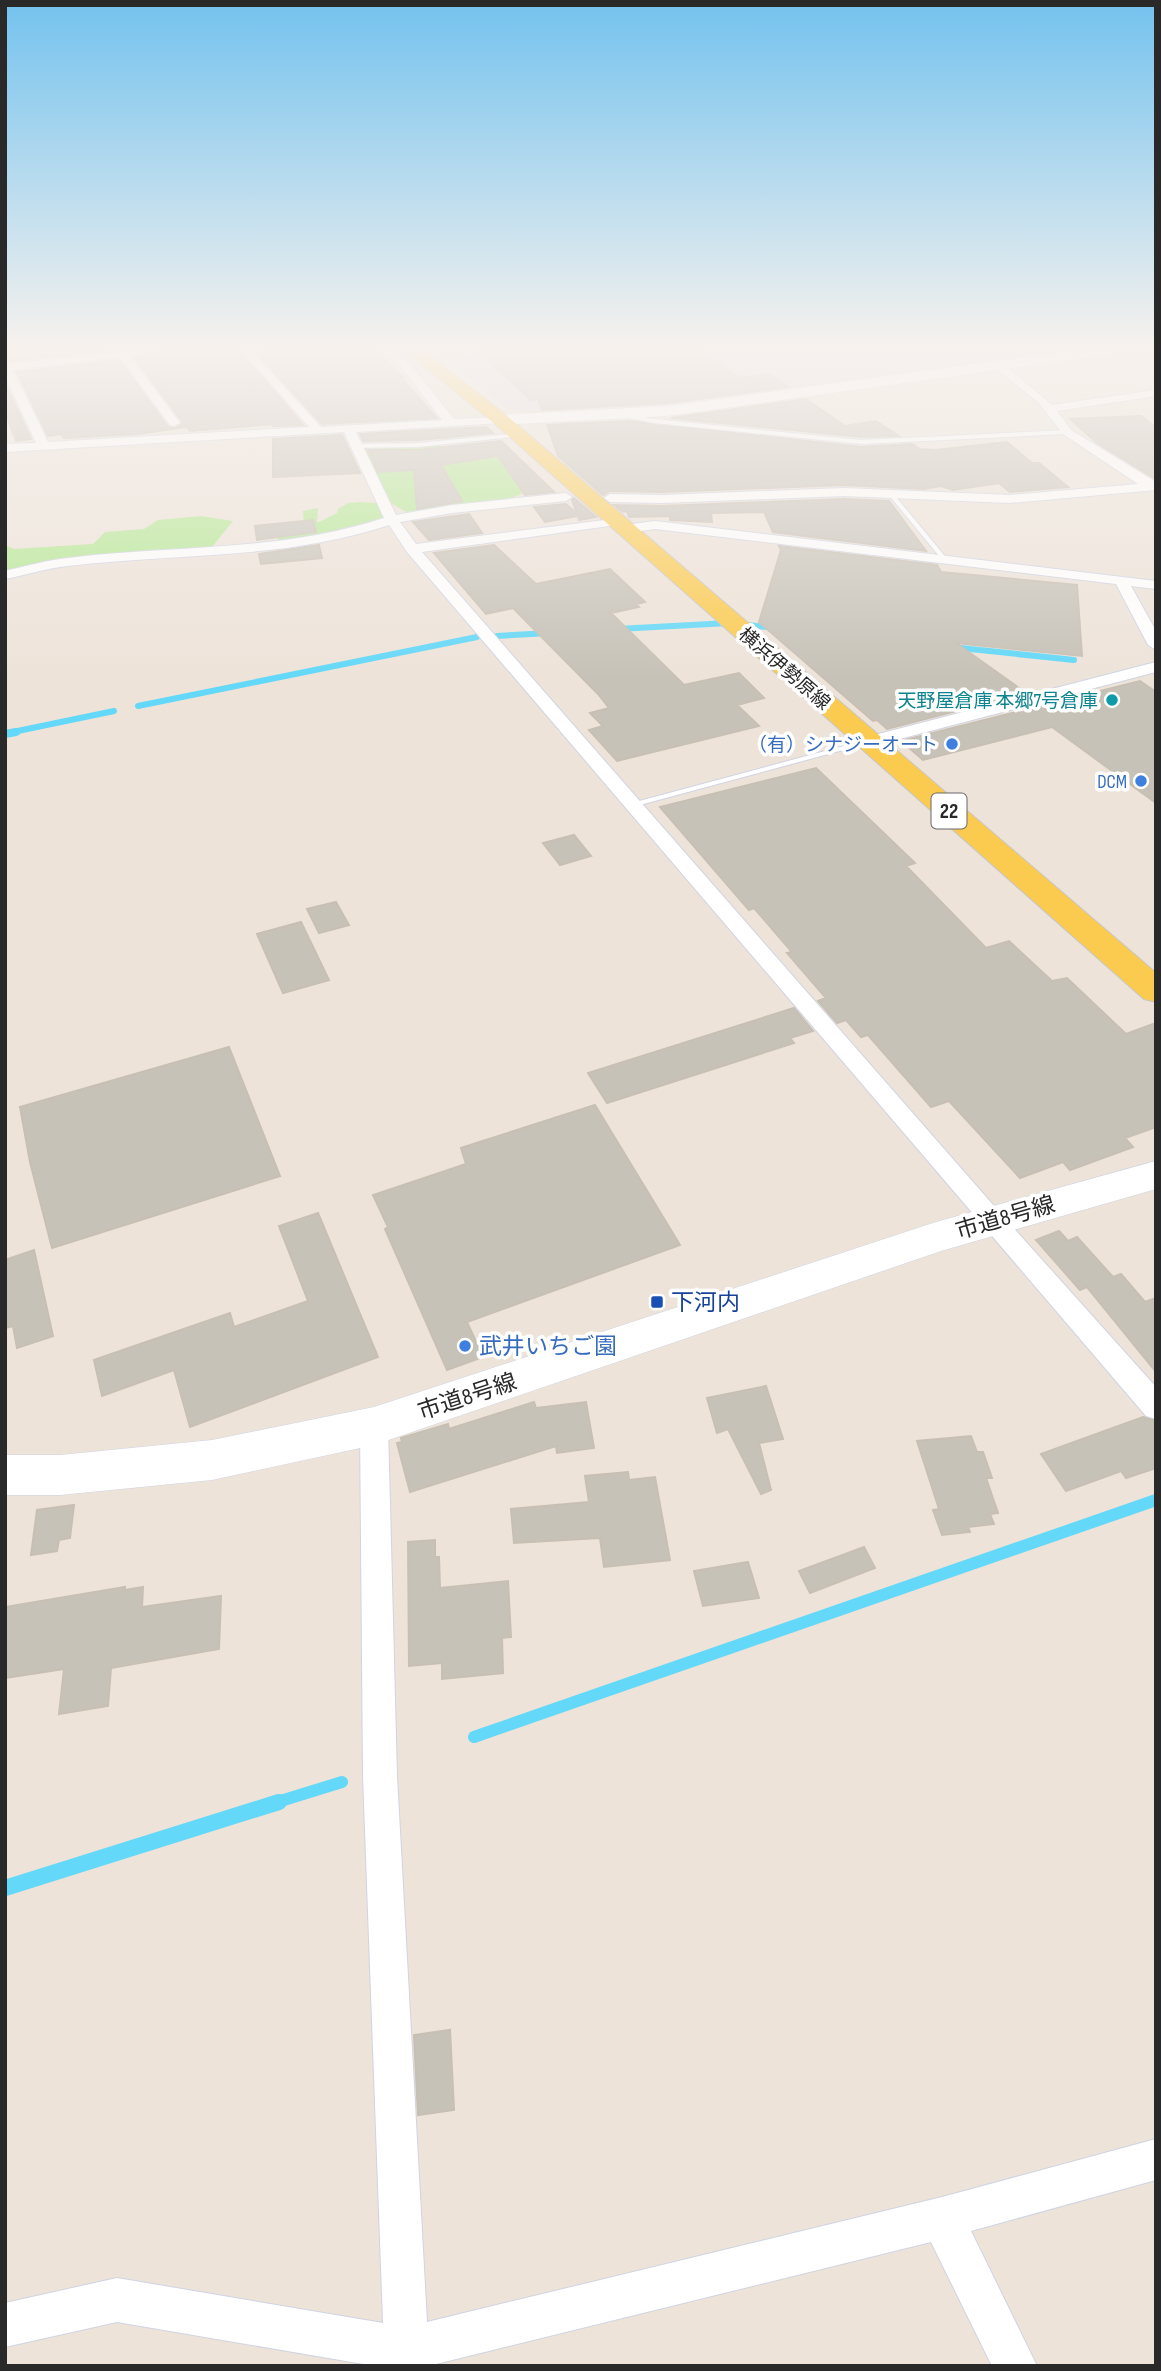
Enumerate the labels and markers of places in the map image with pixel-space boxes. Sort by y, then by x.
place label: 天野屋倉庫 本郷7号倉庫 [897,690,1098,713]
marker: 天野屋倉庫 本郷7号倉庫 [1104,692,1120,708]
place label: （有）シナジーオート [748,734,938,757]
marker: （有）シナジーオート [944,736,960,752]
place label: DCM [1097,771,1127,794]
marker: DCM [1133,773,1149,789]
place label: 下河内 [671,1289,740,1317]
marker: 下河内 [649,1294,665,1310]
place label: 武井いちご園 [479,1333,617,1361]
marker: 武井いちご園 [457,1338,473,1354]

